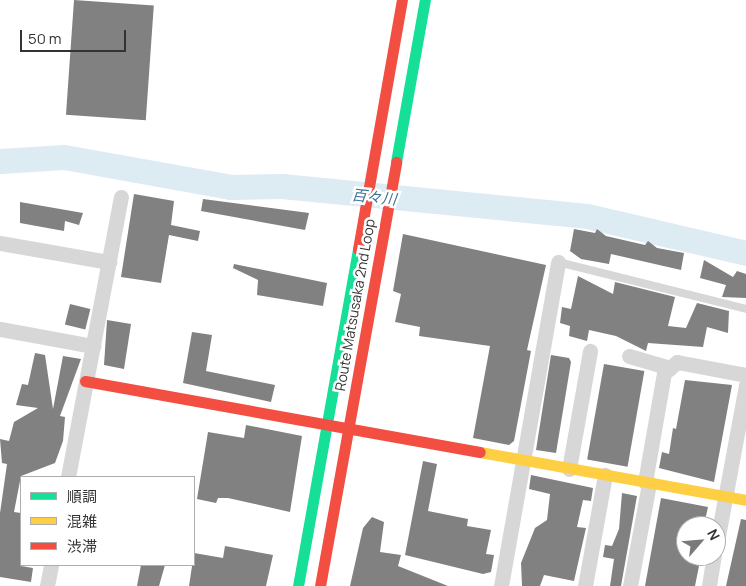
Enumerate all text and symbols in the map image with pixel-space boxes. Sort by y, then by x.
scale bar [22,20,129,52]
text: 50 m [28,28,62,49]
water label: 百々川 [351,186,397,208]
street label: Route Matsusaka 2nd Loop [332,218,378,392]
legend [20,476,195,566]
text: 順調 [67,486,97,507]
text: 混雑 [67,511,97,532]
north arrow [676,516,726,566]
text: N [703,526,725,543]
text: 渋滞 [67,536,97,557]

